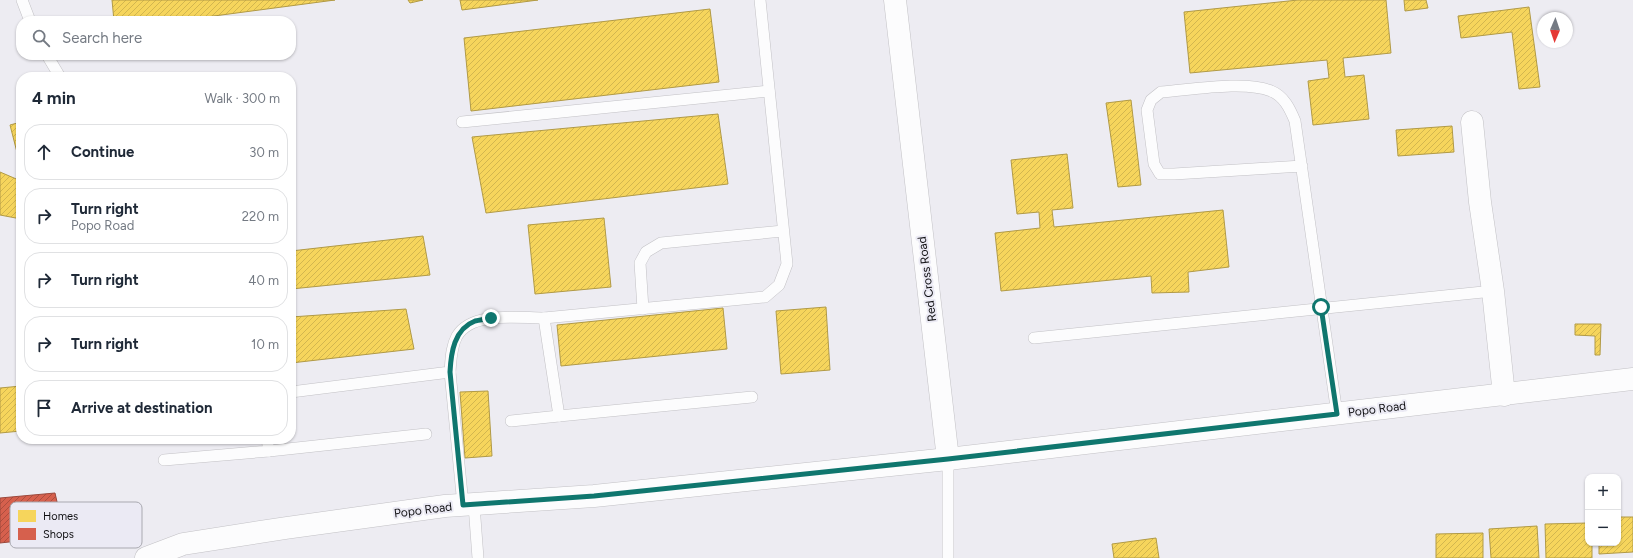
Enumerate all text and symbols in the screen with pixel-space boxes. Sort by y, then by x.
north arrow [1537,12,1573,48]
search box [16,16,296,60]
icon: search [30,27,52,49]
text: Search here [62,29,142,47]
text: 4 min [32,88,76,108]
text: Walk · 300 m [205,91,280,106]
icon: ahead [33,141,55,163]
text: Continue [71,143,134,161]
text: 30 m [249,145,279,160]
text: Turn right [71,200,139,218]
icon: right [33,205,55,227]
text: 220 m [242,209,279,224]
text: Popo Road [71,218,134,233]
street label: Red Cross Road [915,236,939,322]
icon: right [33,269,55,291]
text: Turn right [71,271,139,289]
text: 40 m [248,273,279,288]
route start [1312,298,1330,316]
route end [482,309,500,327]
icon: right [33,333,55,355]
text: Turn right [71,335,139,353]
text: 10 m [251,337,279,352]
icon: arrive [33,397,55,419]
street label: Popo Road [1347,398,1407,420]
text: Arrive at destination [71,399,212,417]
map controls [1585,474,1621,546]
button: + [1585,474,1621,510]
street label: Popo Road [393,499,453,521]
legend [10,502,142,548]
text: Homes [43,510,78,523]
button: − [1585,510,1621,546]
text: Shops [43,528,74,541]

